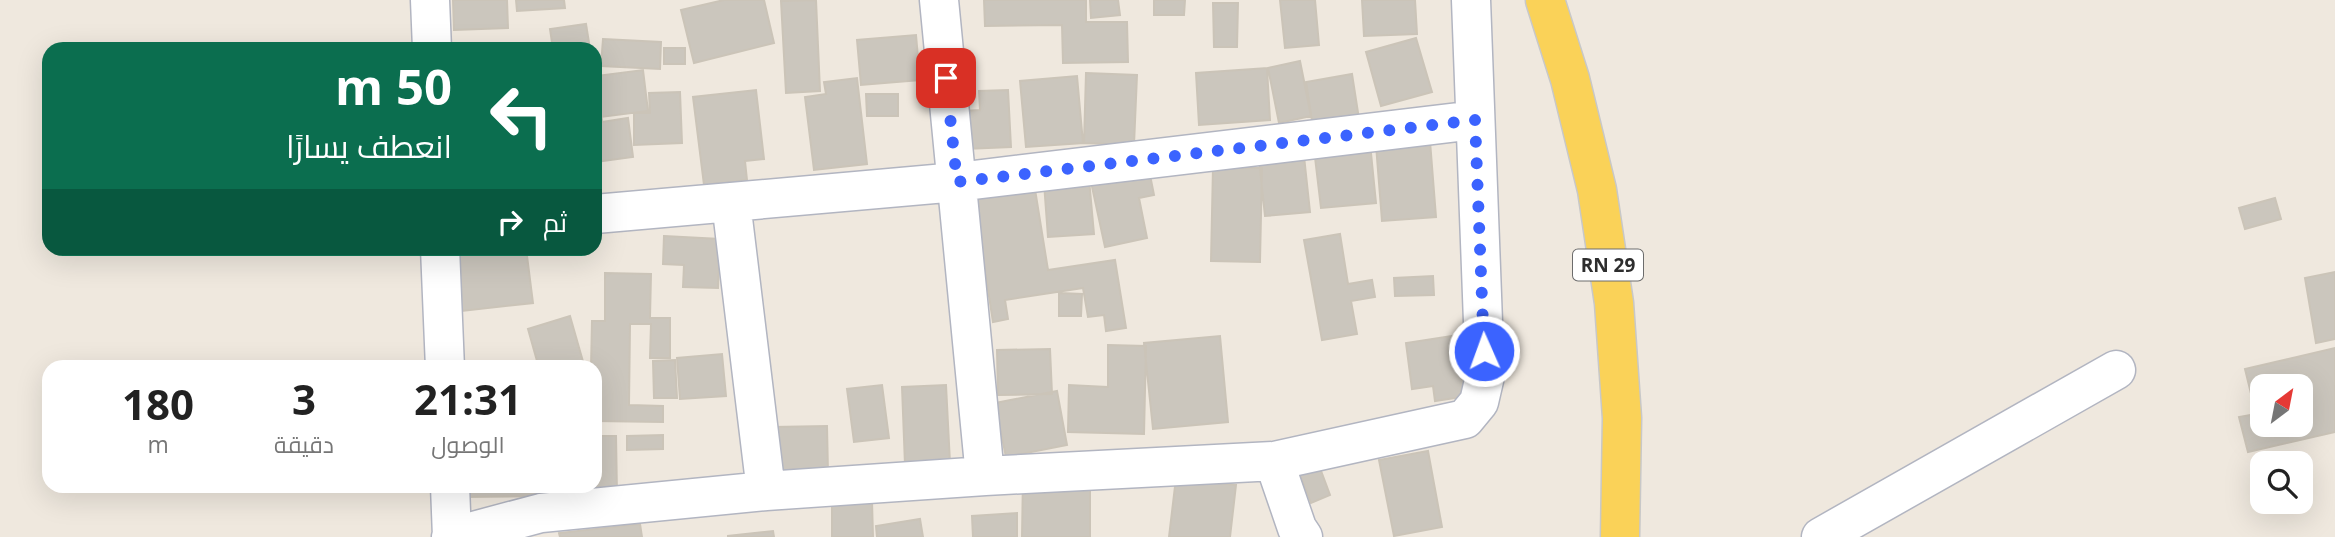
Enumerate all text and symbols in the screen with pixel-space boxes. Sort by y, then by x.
pin [916,48,976,108]
text: 50 m [335,53,452,119]
icon: arrive [927,59,965,97]
icon: left [476,70,567,161]
text: انعطف يسارًا [286,124,452,167]
icon: right [491,203,529,241]
text: ثم [543,204,567,240]
road number: RN 29 [1573,249,1643,280]
position arrow [1447,314,1521,388]
text: 3 [292,370,316,427]
text: 21:31 [414,370,522,427]
north arrow [2250,374,2314,438]
map controls [2250,374,2313,514]
text: 180 [122,375,194,432]
text: m [147,428,169,460]
text: دقيقة [274,428,334,460]
text: الوصول [431,428,505,460]
button: search [2250,451,2313,514]

